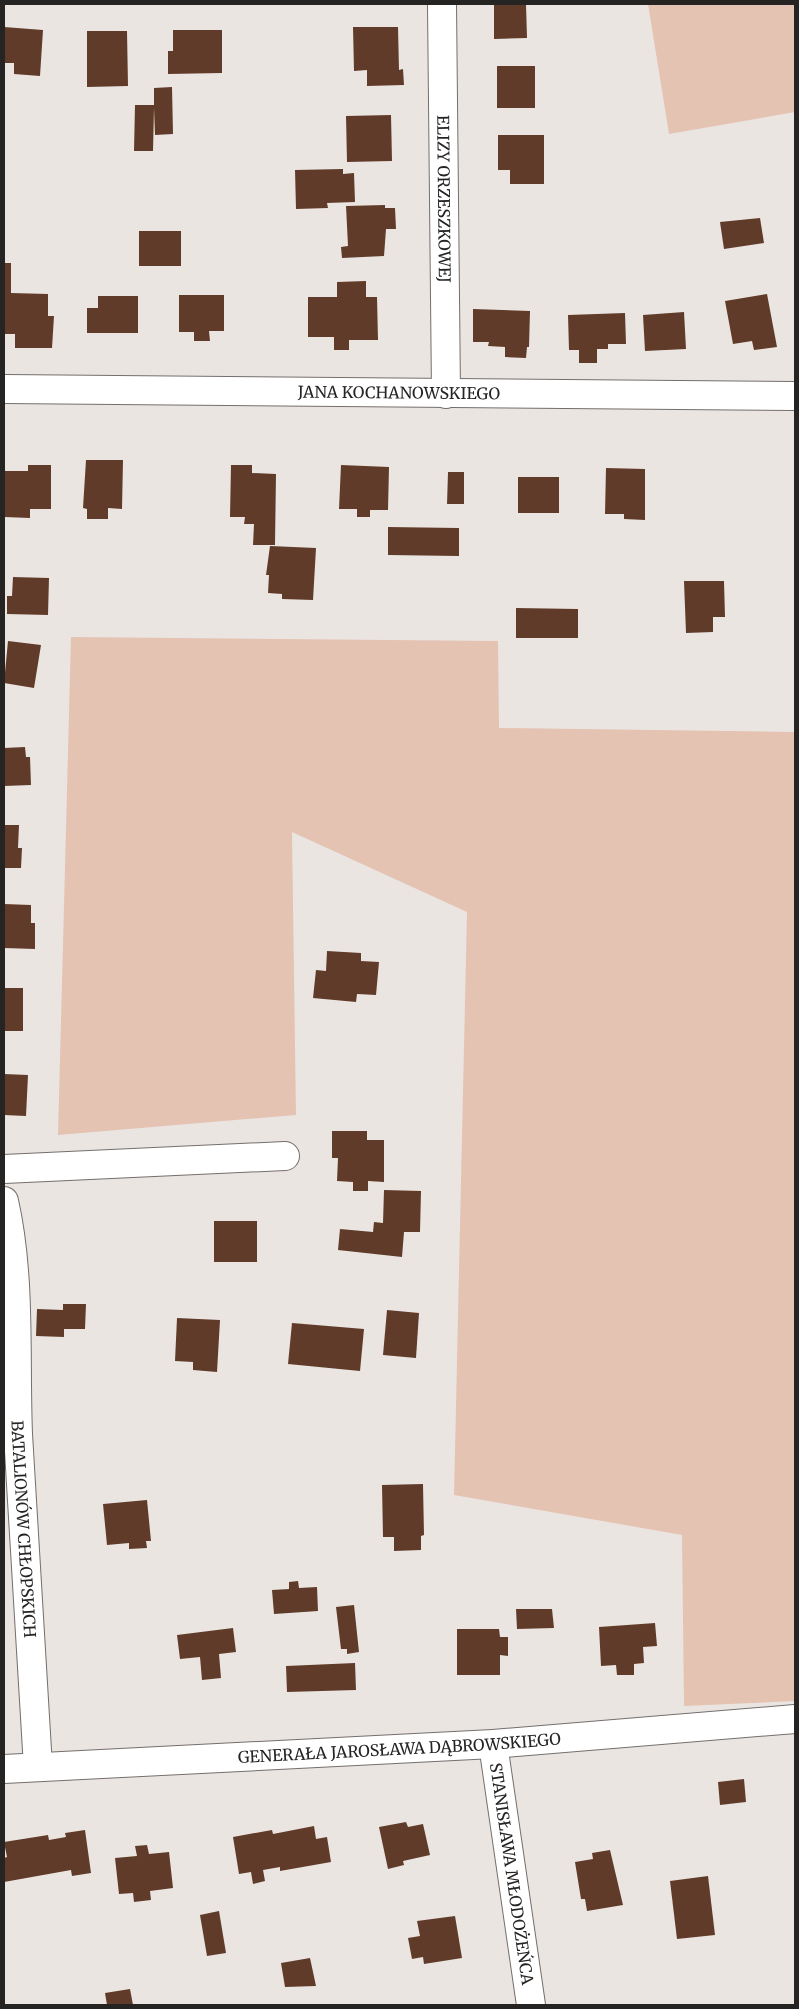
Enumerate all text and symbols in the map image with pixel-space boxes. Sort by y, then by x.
street label: ELIZY ORZESZKOWEJ [433,115,455,283]
street label: JANA KOCHANOWSKIEGO [297,382,501,403]
street label: BATALIONÓW CHŁOPSKICH [8,1420,40,1638]
street label: GENERAŁA JAROSŁAWA DĄBROWSKIEGO [237,1728,562,1767]
street label: STANISŁAWA MŁODOŻEŃCA [486,1761,538,1987]

